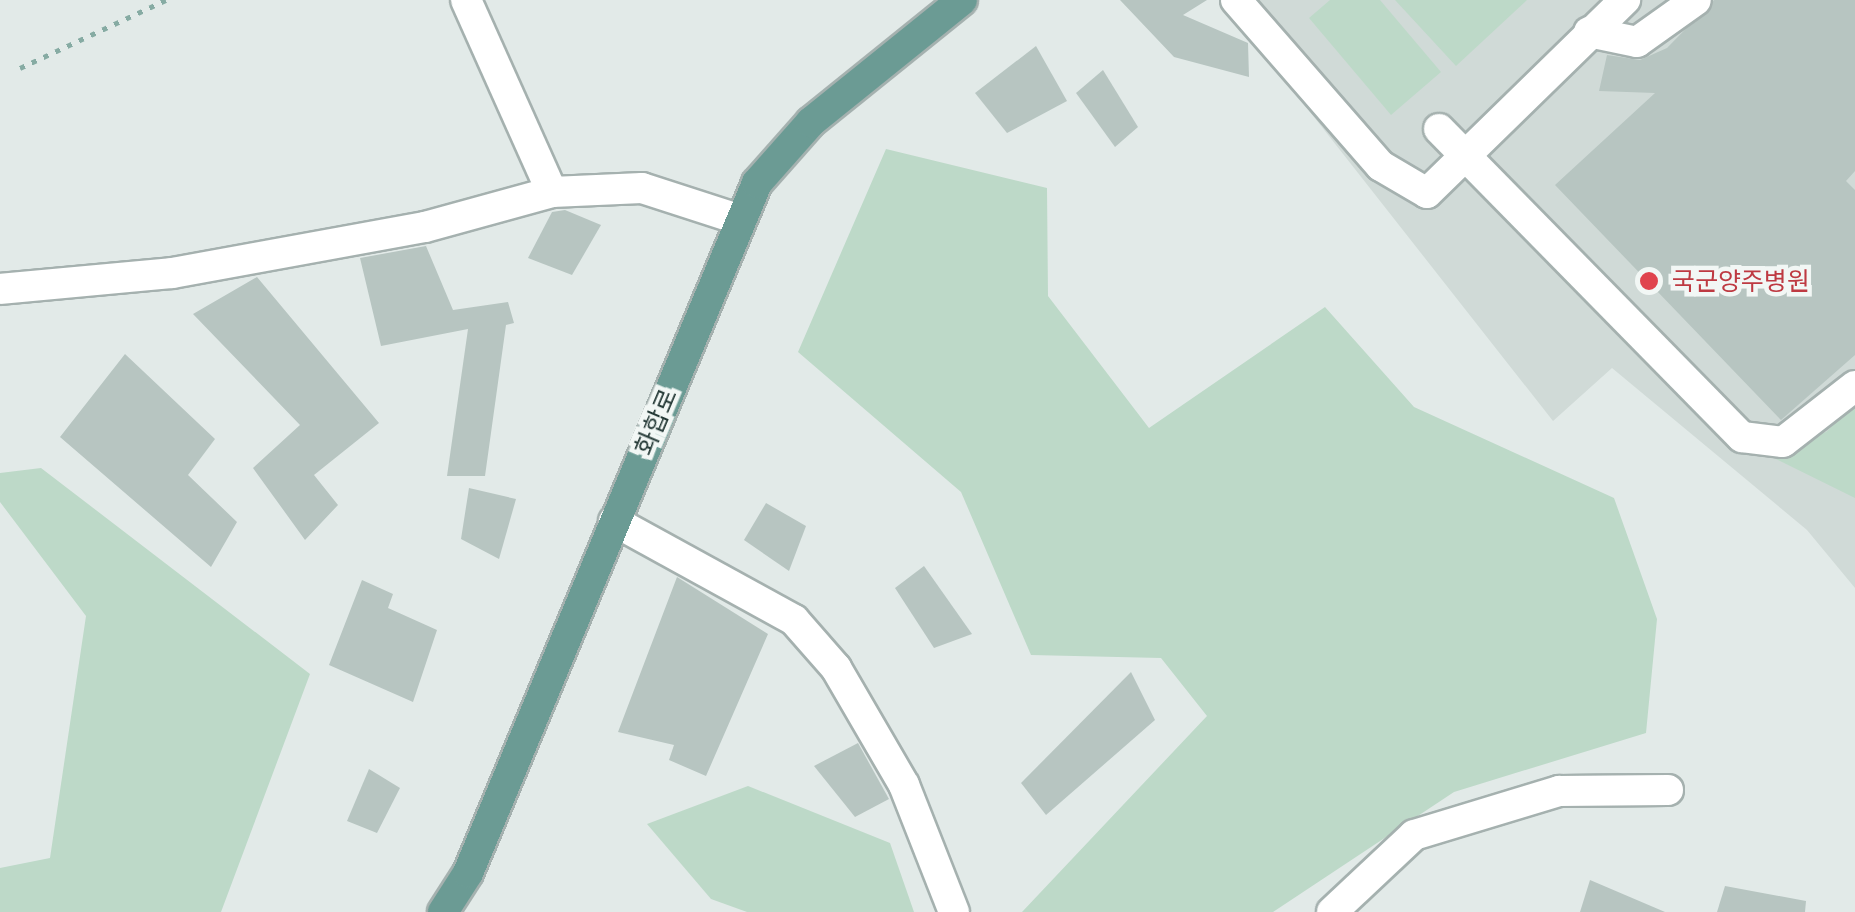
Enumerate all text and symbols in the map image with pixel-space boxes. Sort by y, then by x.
place label: 국군양주병원 [1672,266,1810,296]
marker: 국군양주병원 [1636,268,1662,294]
street label: 화합로 [629,384,683,460]

